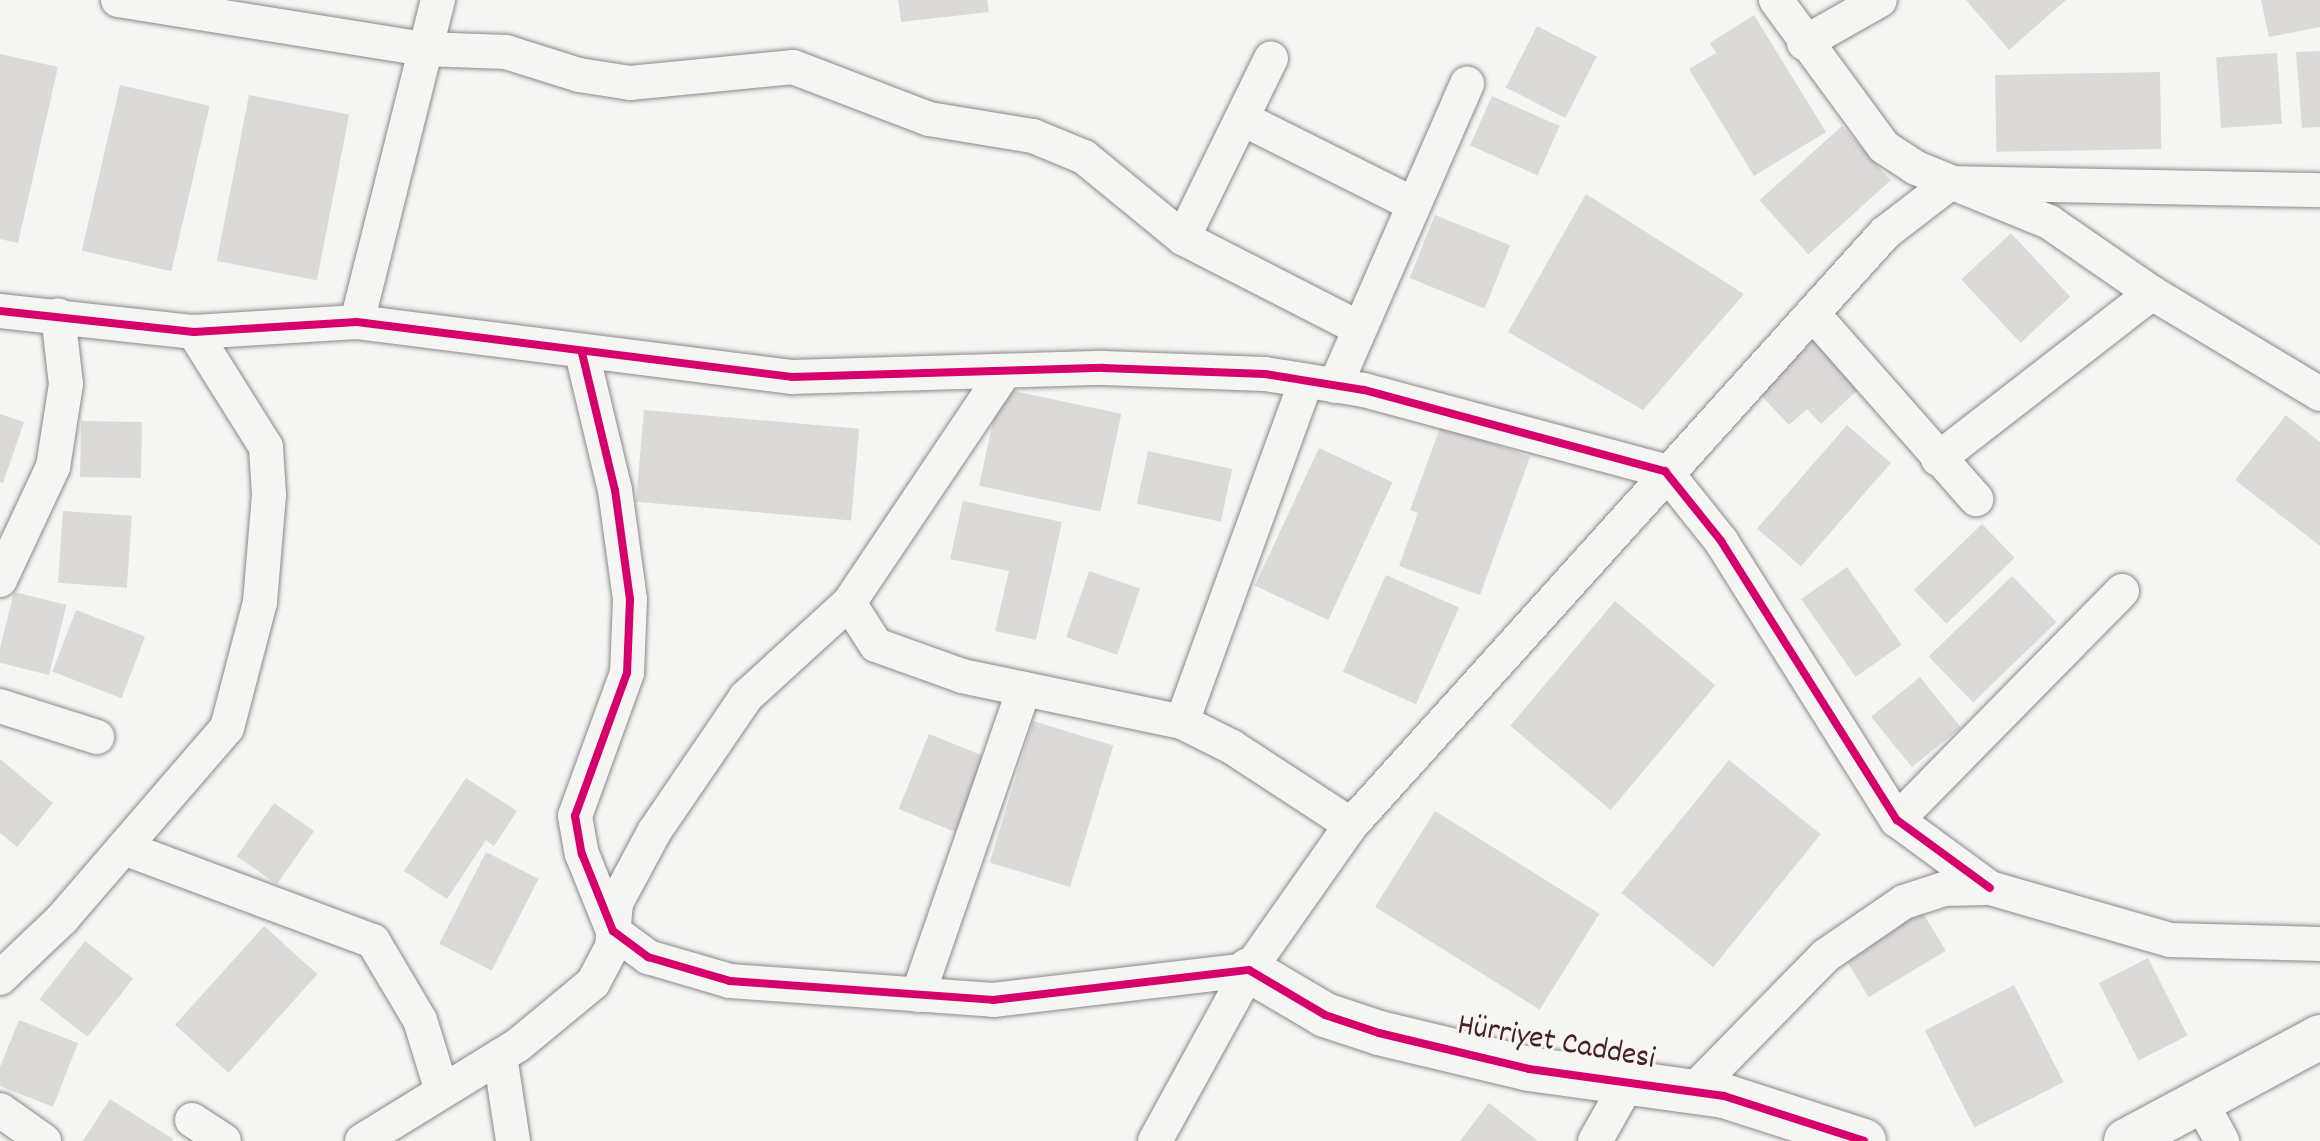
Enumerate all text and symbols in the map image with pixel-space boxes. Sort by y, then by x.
street label: Hürriyet Caddesi [1454,1008,1658,1080]

